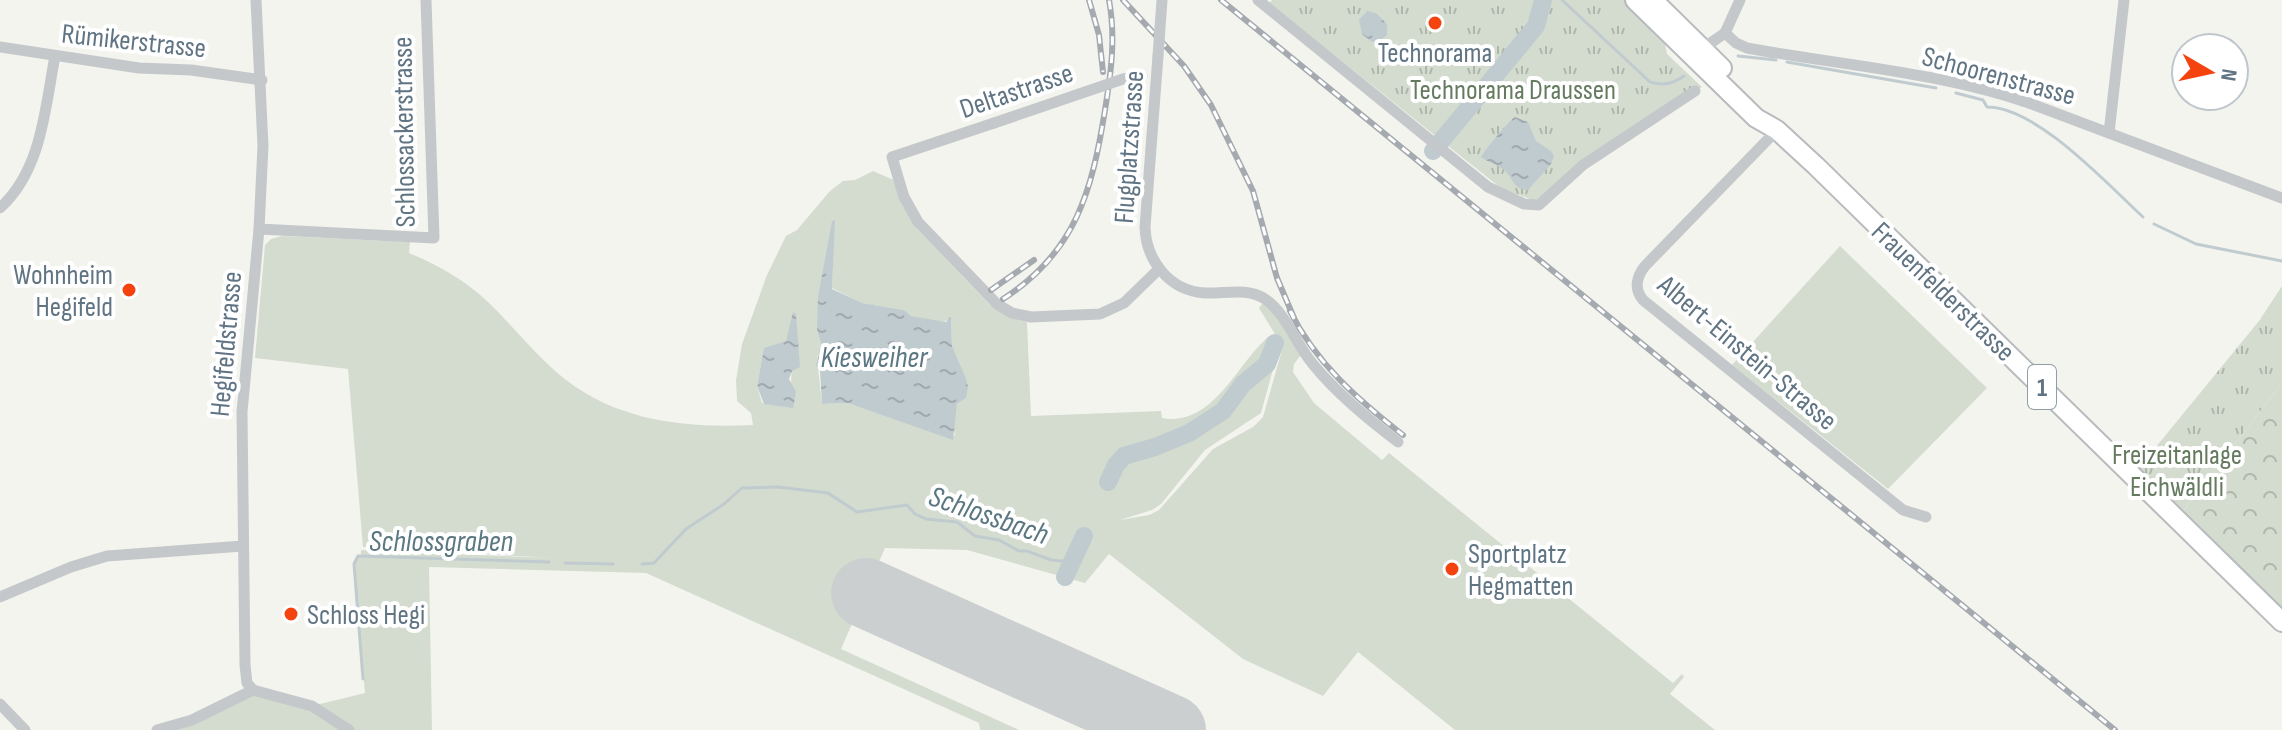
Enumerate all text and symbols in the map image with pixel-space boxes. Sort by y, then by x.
marker: Technorama [1426,14,1444,32]
street label: Rümikerstrasse [60,18,208,65]
north arrow [2170,32,2250,112]
street label: Schlossackerstrasse [386,36,423,228]
place label: Technorama [1378,37,1492,70]
street label: Schoorenstrasse [1918,40,2079,113]
street label: Deltastrasse [956,57,1077,126]
text: N [2214,67,2243,83]
street label: Flugplatzstrasse [1108,70,1151,225]
park label: Technorama Draussen [1410,74,1616,107]
street label: Frauenfelderstrasse [1864,215,2021,369]
place label: Wohnheim Hegifeld [13,259,113,324]
street label: Albert-Einstein-Strasse [1650,268,1843,438]
street label: Hegifeldstrasse [204,270,249,418]
marker: Wohnheim Hegifeld [120,281,138,299]
water label: Kiesweiher [821,340,929,376]
road number: 1 [2028,365,2056,409]
park label: Freizeitanlage Eichwäldli [2112,439,2242,504]
water label: Schlossbach [924,479,1053,553]
water label: Schlossgraben [369,524,513,560]
place label: Sportplatz Hegmatten [1468,538,1573,603]
marker: Sportplatz Hegmatten [1443,560,1461,578]
place label: Schloss Hegi [307,599,425,632]
marker: Schloss Hegi [282,605,300,623]

